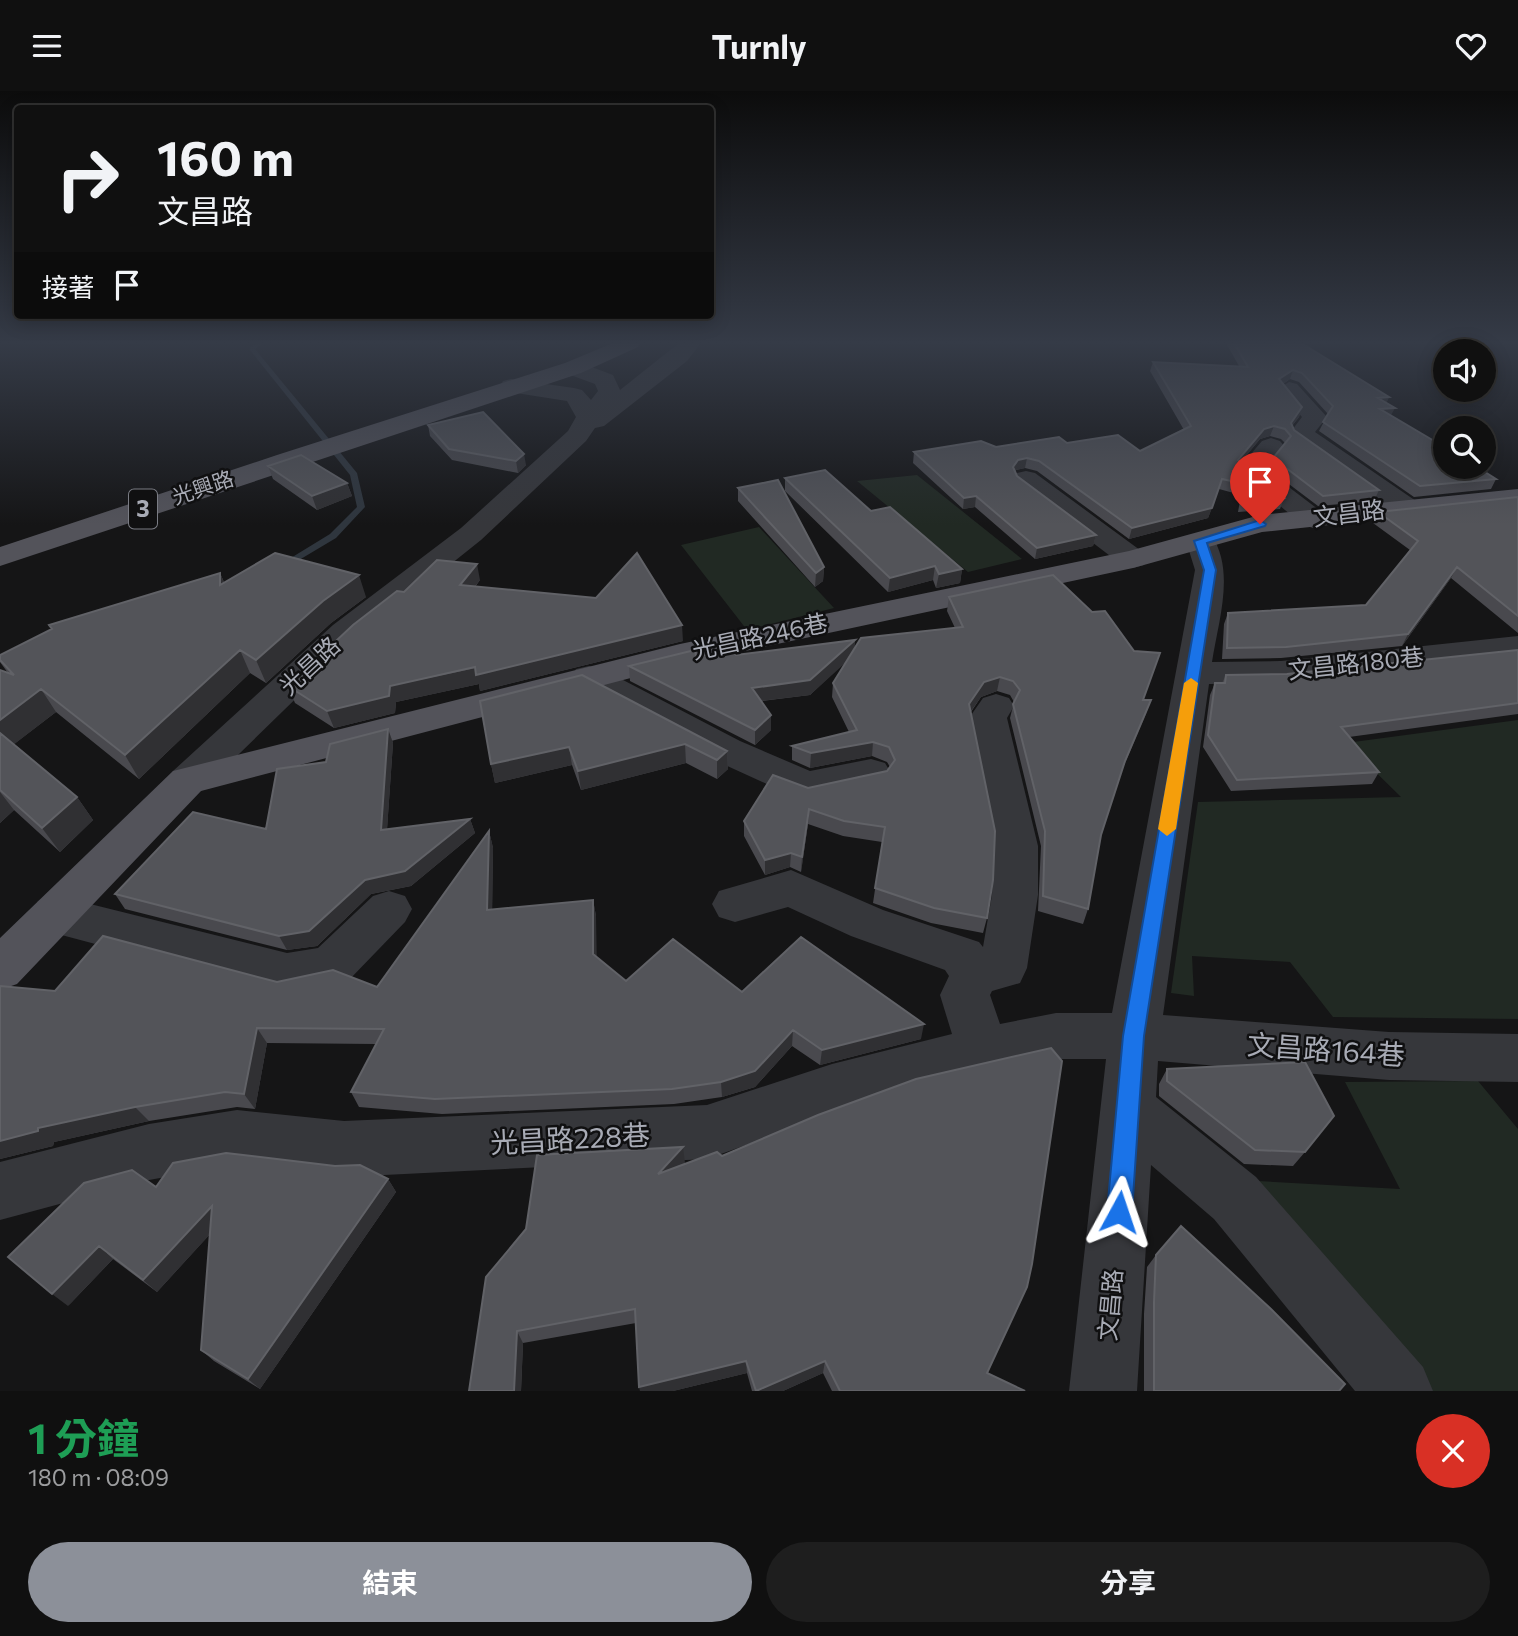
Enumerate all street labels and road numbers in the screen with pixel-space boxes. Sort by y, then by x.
street label: 光興路 [169,465,236,509]
road number: 3 [129,489,157,529]
street label: 文昌路 [1311,494,1386,531]
street label: 光昌路246巷 [689,607,830,664]
street label: 光昌路 [273,630,345,700]
street label: 文昌路180巷 [1286,641,1425,684]
street label: 文昌路164巷 [1246,1027,1406,1071]
street label: 光昌路228巷 [489,1117,651,1159]
street label: 文昌路 [1092,1268,1127,1342]

